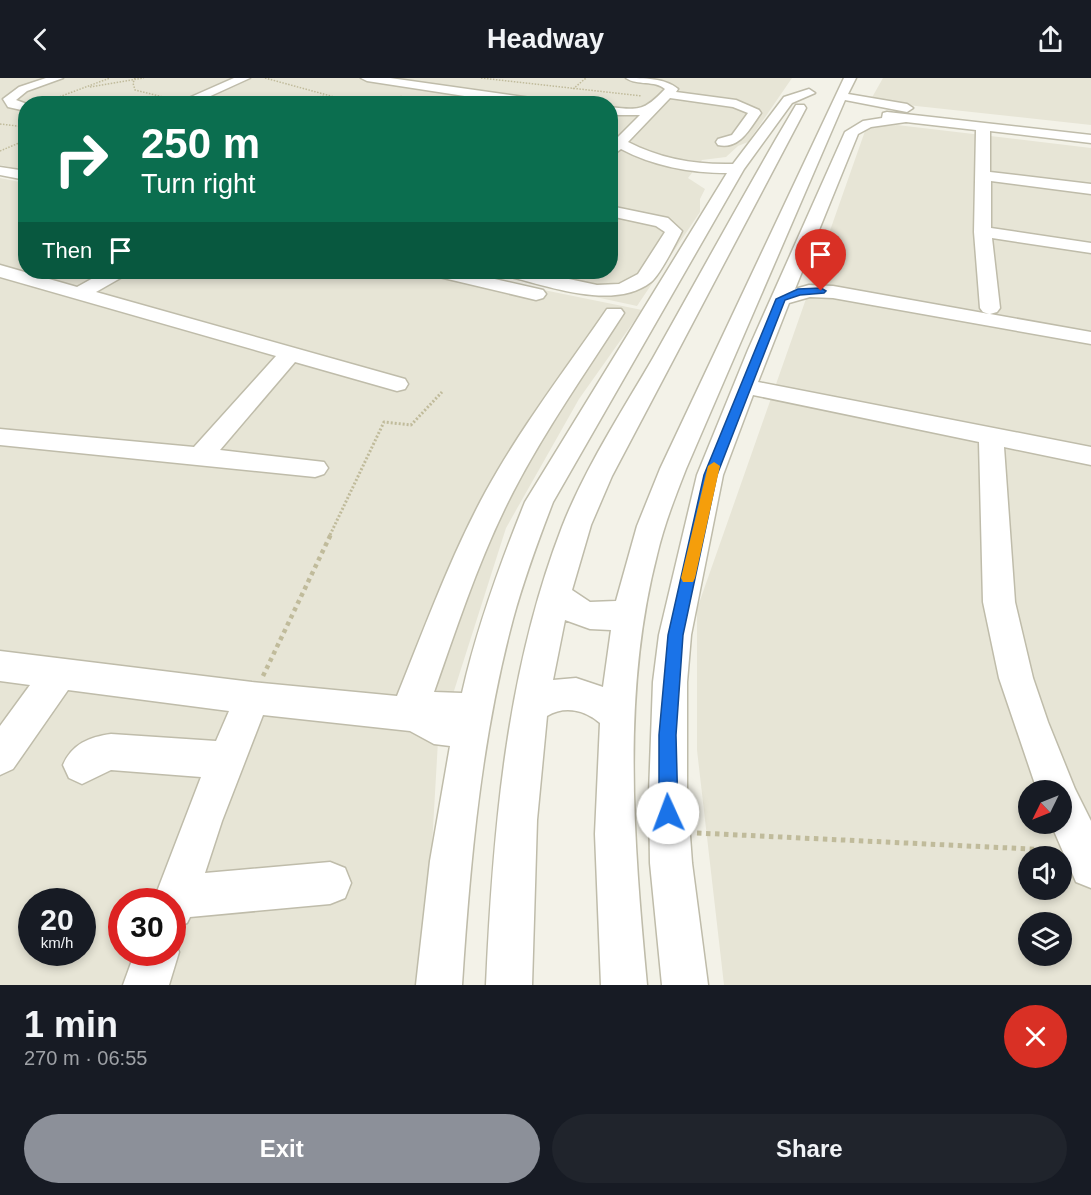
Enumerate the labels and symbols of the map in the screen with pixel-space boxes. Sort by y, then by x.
pin [795,229,846,291]
north arrow [1018,780,1072,834]
position arrow [636,781,700,845]
speed limit sign: 30 [108,888,186,966]

